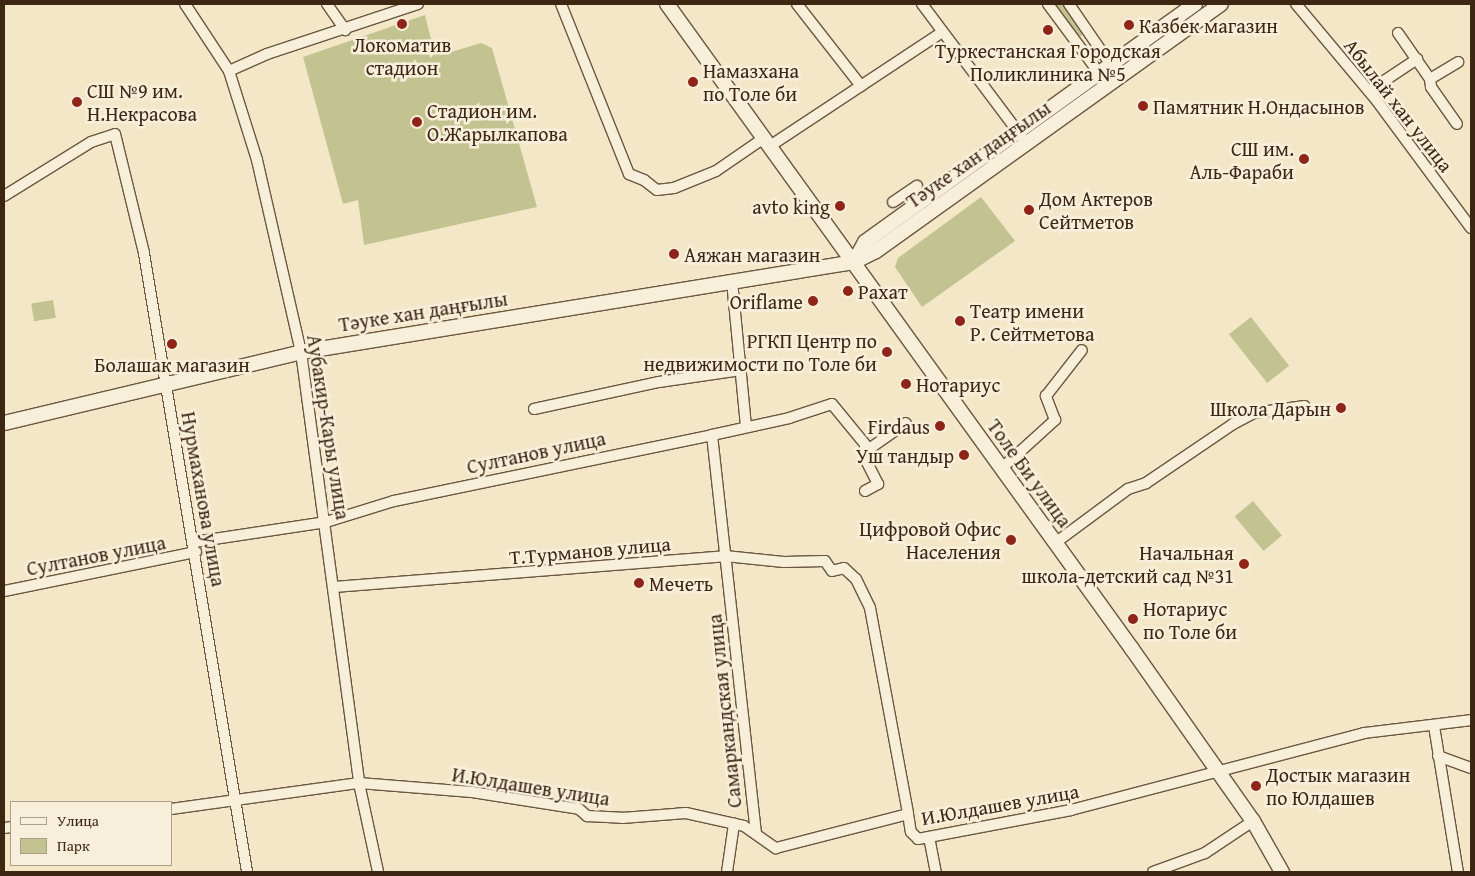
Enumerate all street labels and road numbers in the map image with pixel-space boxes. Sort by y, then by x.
street label: Абылай хан улица [1339,33,1459,177]
street label: Тәуке хан даңғылы [901,95,1055,213]
street label: Тәуке хан даңғылы [337,286,509,336]
street label: Аубакир-Кары улица [303,333,355,521]
street label: Нурмаханова улица [177,410,231,588]
street label: Толе Би улица [983,414,1077,532]
street label: Султанов улица [464,426,608,478]
street label: Султанов улица [24,530,168,580]
street label: Т.Турманов улица [508,531,672,569]
street label: Самаркандская улица [702,613,746,809]
street label: И.Юлдашев улица [450,762,612,810]
street label: И.Юлдашев улица [919,778,1081,830]

